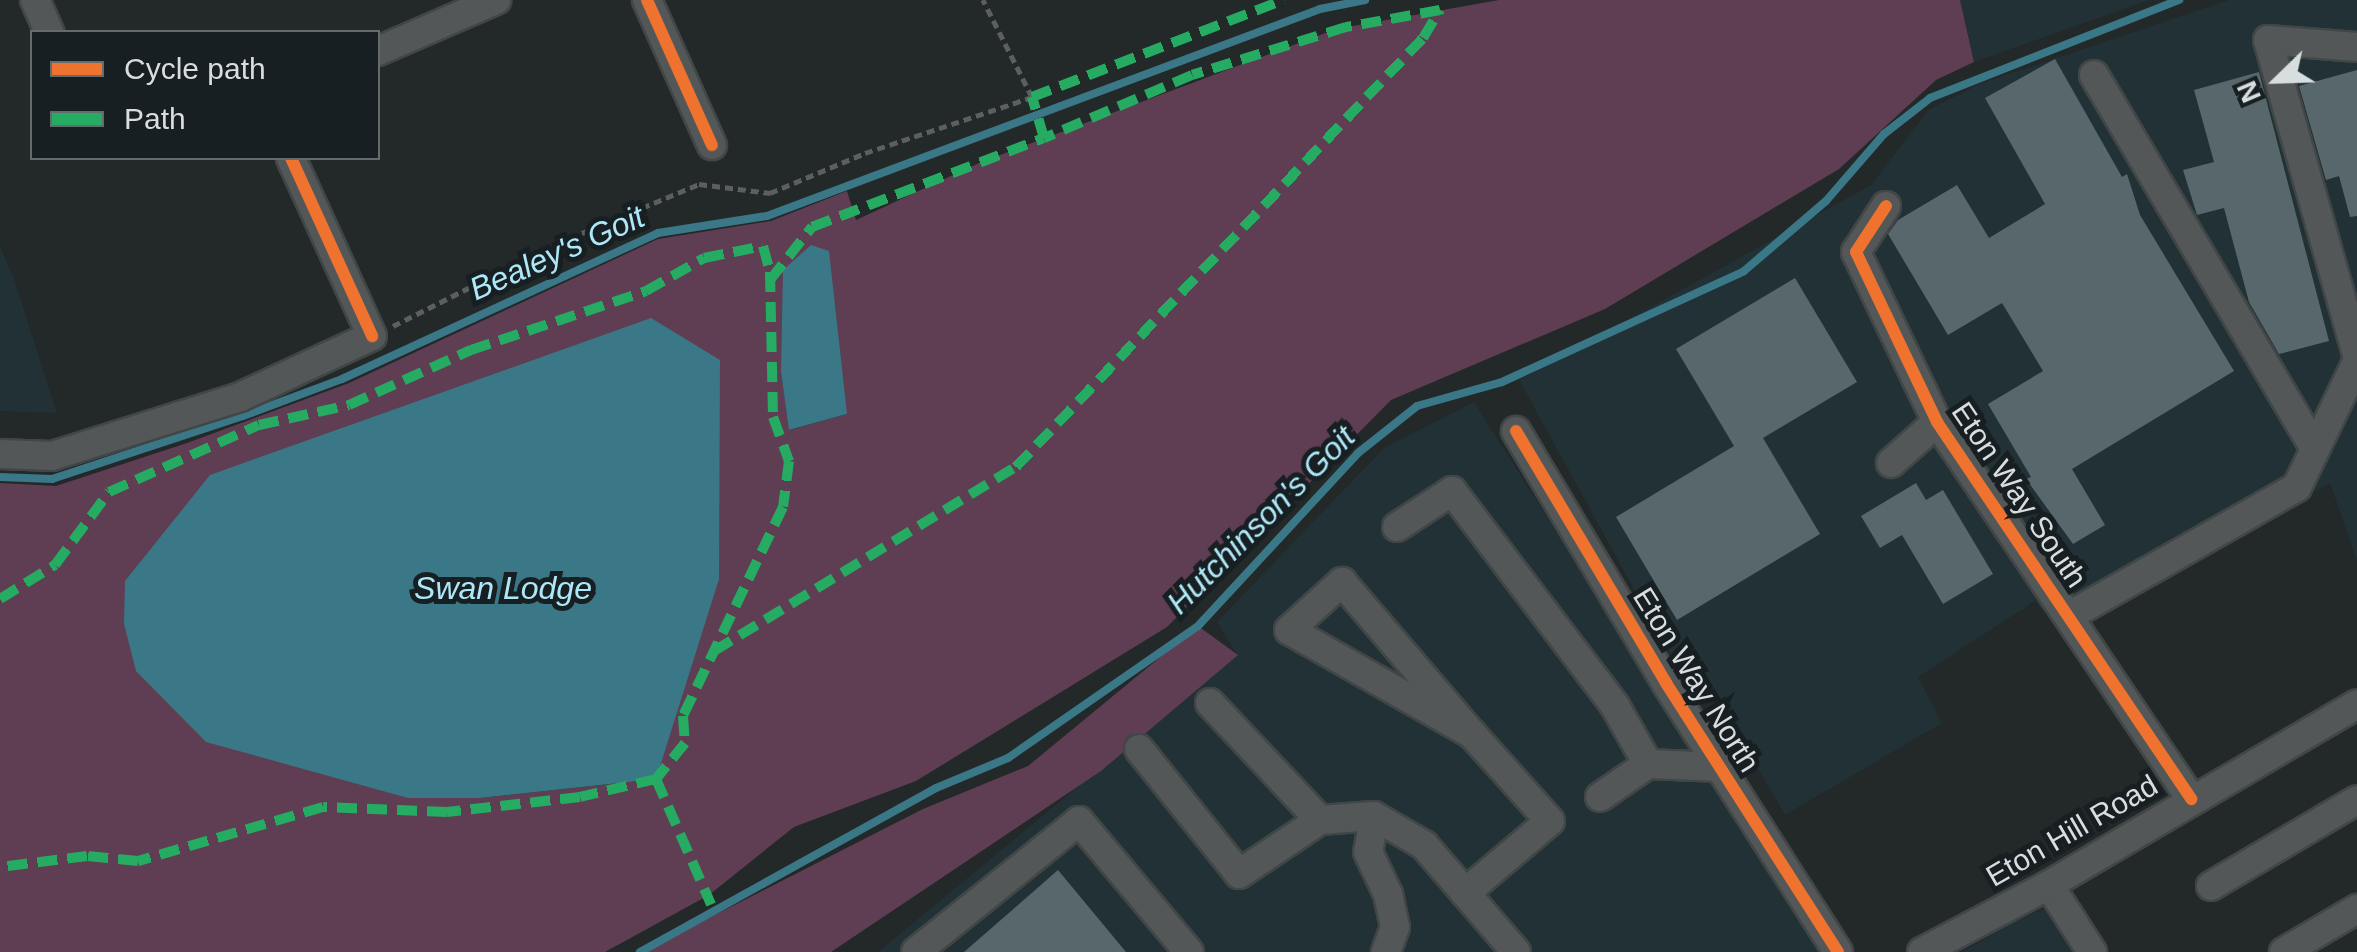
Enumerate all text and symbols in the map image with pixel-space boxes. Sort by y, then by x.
legend [30,30,380,160]
north arrow [2227,30,2327,130]
text: Cycle path [124,52,266,85]
text: N [2231,77,2267,107]
text: Path [124,102,186,135]
water label: Bealey's Goit [464,197,650,309]
street label: Eton Way South [1944,396,2094,594]
water label: Hutchinson's Goit [1159,418,1363,622]
water label: Swan Lodge [414,569,592,607]
street label: Eton Way North [1625,581,1767,779]
street label: Eton Hill Road [1980,767,2164,895]

